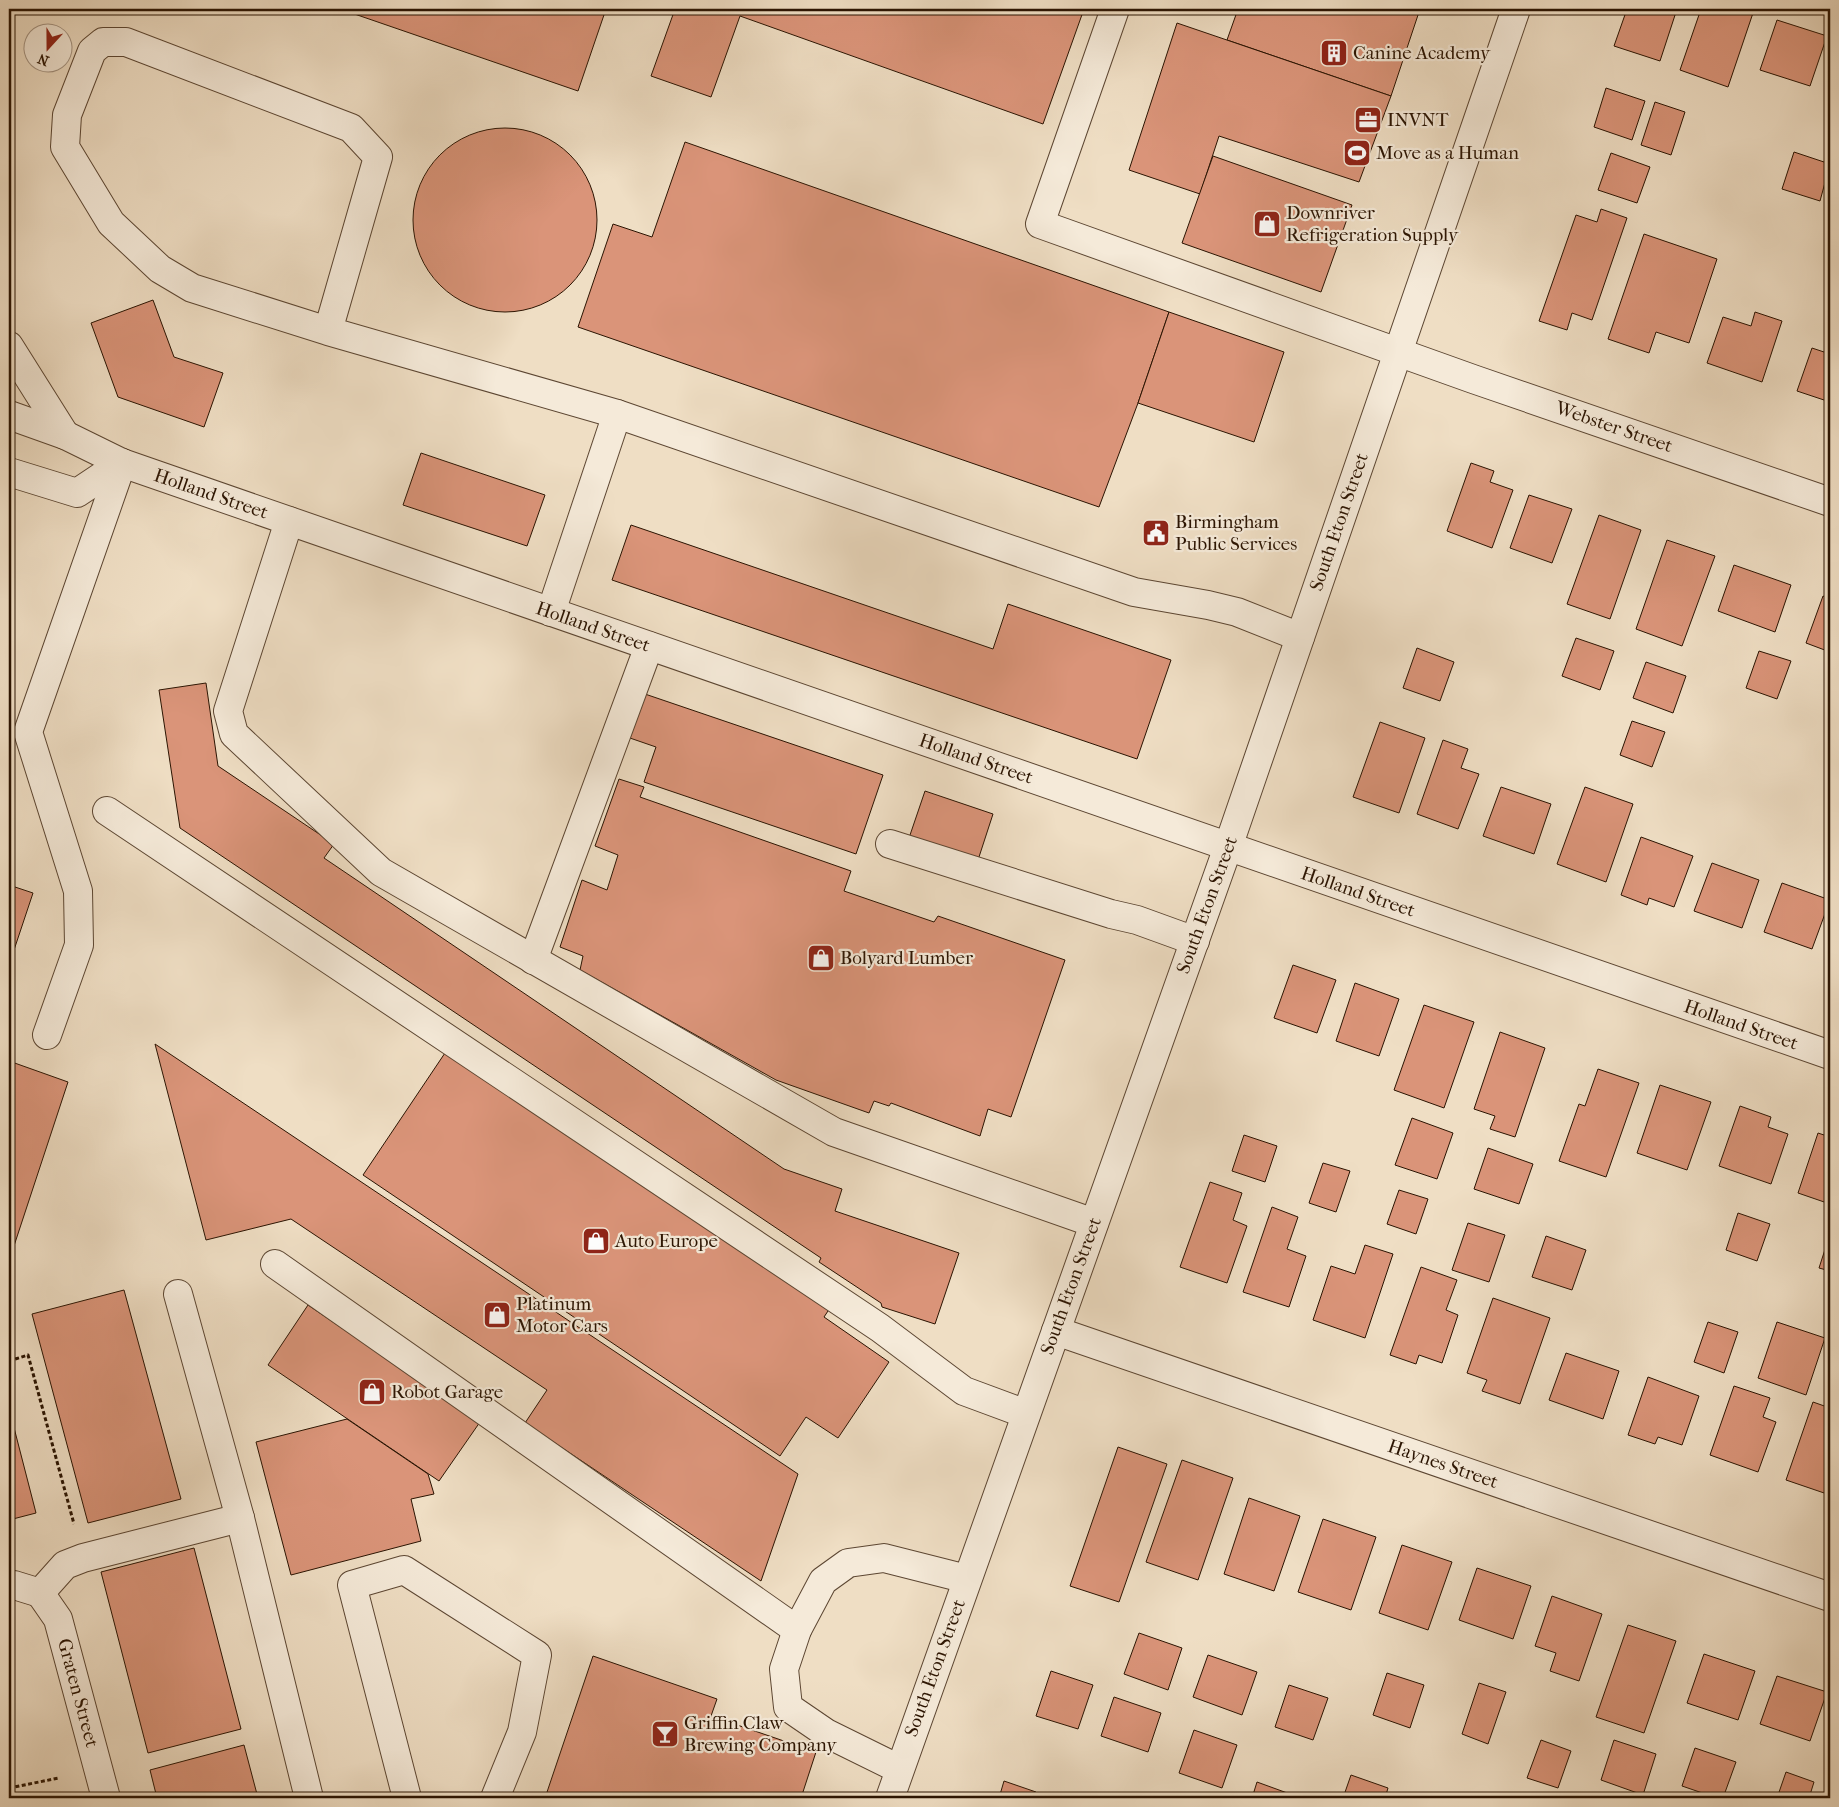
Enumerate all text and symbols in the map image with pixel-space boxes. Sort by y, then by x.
north arrow [22,22,72,72]
building icon: Canine Academy [1319,38,1349,68]
place label: Canine Academy [1353,42,1491,64]
text: N [35,50,52,70]
office icon: INVNT [1353,105,1383,135]
place label: INVNT [1387,109,1449,131]
sports icon: Move as a Human [1342,138,1372,168]
place label: Move as a Human [1376,142,1519,164]
place label: Downriver Refrigeration Supply [1286,202,1459,246]
shop icon: Downriver Refrigeration Supply [1252,209,1282,239]
street label: Webster Street [1552,396,1676,457]
street label: South Eton Street [1305,450,1373,594]
street label: Holland Street [151,464,271,524]
place label: Birmingham Public Services [1175,511,1297,555]
public building icon: Birmingham Public Services [1141,518,1171,548]
street label: Holland Street [533,597,653,657]
street label: Holland Street [916,729,1036,789]
street label: South Eton Street [1172,833,1242,977]
street label: Holland Street [1298,862,1418,922]
shop icon: Bolyard Lumber [806,943,836,973]
place label: Bolyard Lumber [840,947,974,969]
street label: Holland Street [1681,995,1801,1055]
street label: South Eton Street [1036,1214,1106,1358]
shop icon: Auto Europe [581,1226,611,1256]
place label: Auto Europe [614,1230,718,1252]
place label: Platinum Motor Cars [516,1293,608,1337]
shop icon: Platinum Motor Cars [482,1300,512,1330]
shop icon: Robot Garage [357,1377,387,1407]
place label: Robot Garage [391,1381,503,1403]
street label: Haynes Street [1385,1435,1501,1493]
street label: South Eton Street [900,1596,970,1740]
street label: Graten Street [53,1636,103,1750]
place label: Griffin Claw Brewing Company [684,1712,837,1756]
bar icon: Griffin Claw Brewing Company [650,1719,680,1749]

